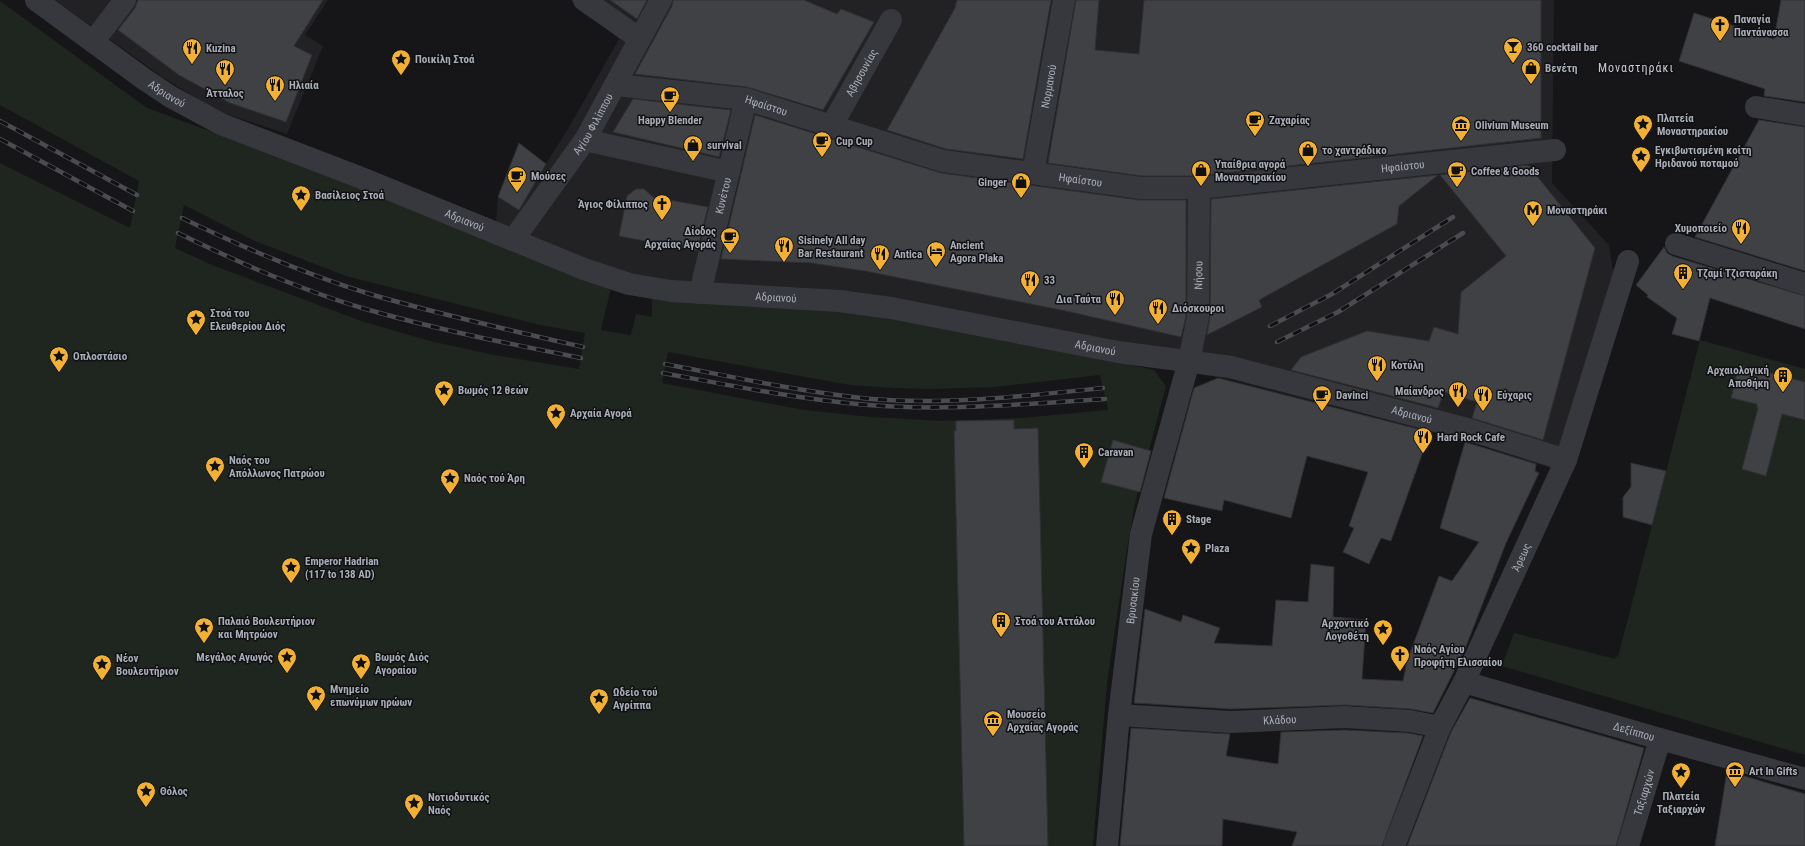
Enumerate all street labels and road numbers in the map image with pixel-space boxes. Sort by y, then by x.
street label: Αβησσυνίας [843,47,880,99]
street label: Νορμανού [1038,63,1059,109]
street label: Αδριανού [146,77,188,110]
street label: Αγίου Φιλίππου [570,91,616,157]
street label: Ηφαίστου [743,93,789,118]
street label: Ηφαίστου [1380,157,1425,175]
street label: Ηφαίστου [1058,170,1103,189]
street label: Κυνέτου [712,176,734,215]
street label: Αδριανού [443,206,486,234]
street label: Νήσου [1192,261,1205,290]
street label: Αδριανού [755,290,797,305]
street label: Αδριανού [1074,337,1117,358]
street label: Αδριανού [1390,403,1434,426]
street label: Άρεως [1509,541,1534,573]
street label: Βρυσακίου [1124,576,1142,625]
street label: Κλάδου [1263,713,1297,727]
street label: Δεξίππου [1612,719,1656,744]
street label: Ταξιαρχών [1631,767,1657,817]

